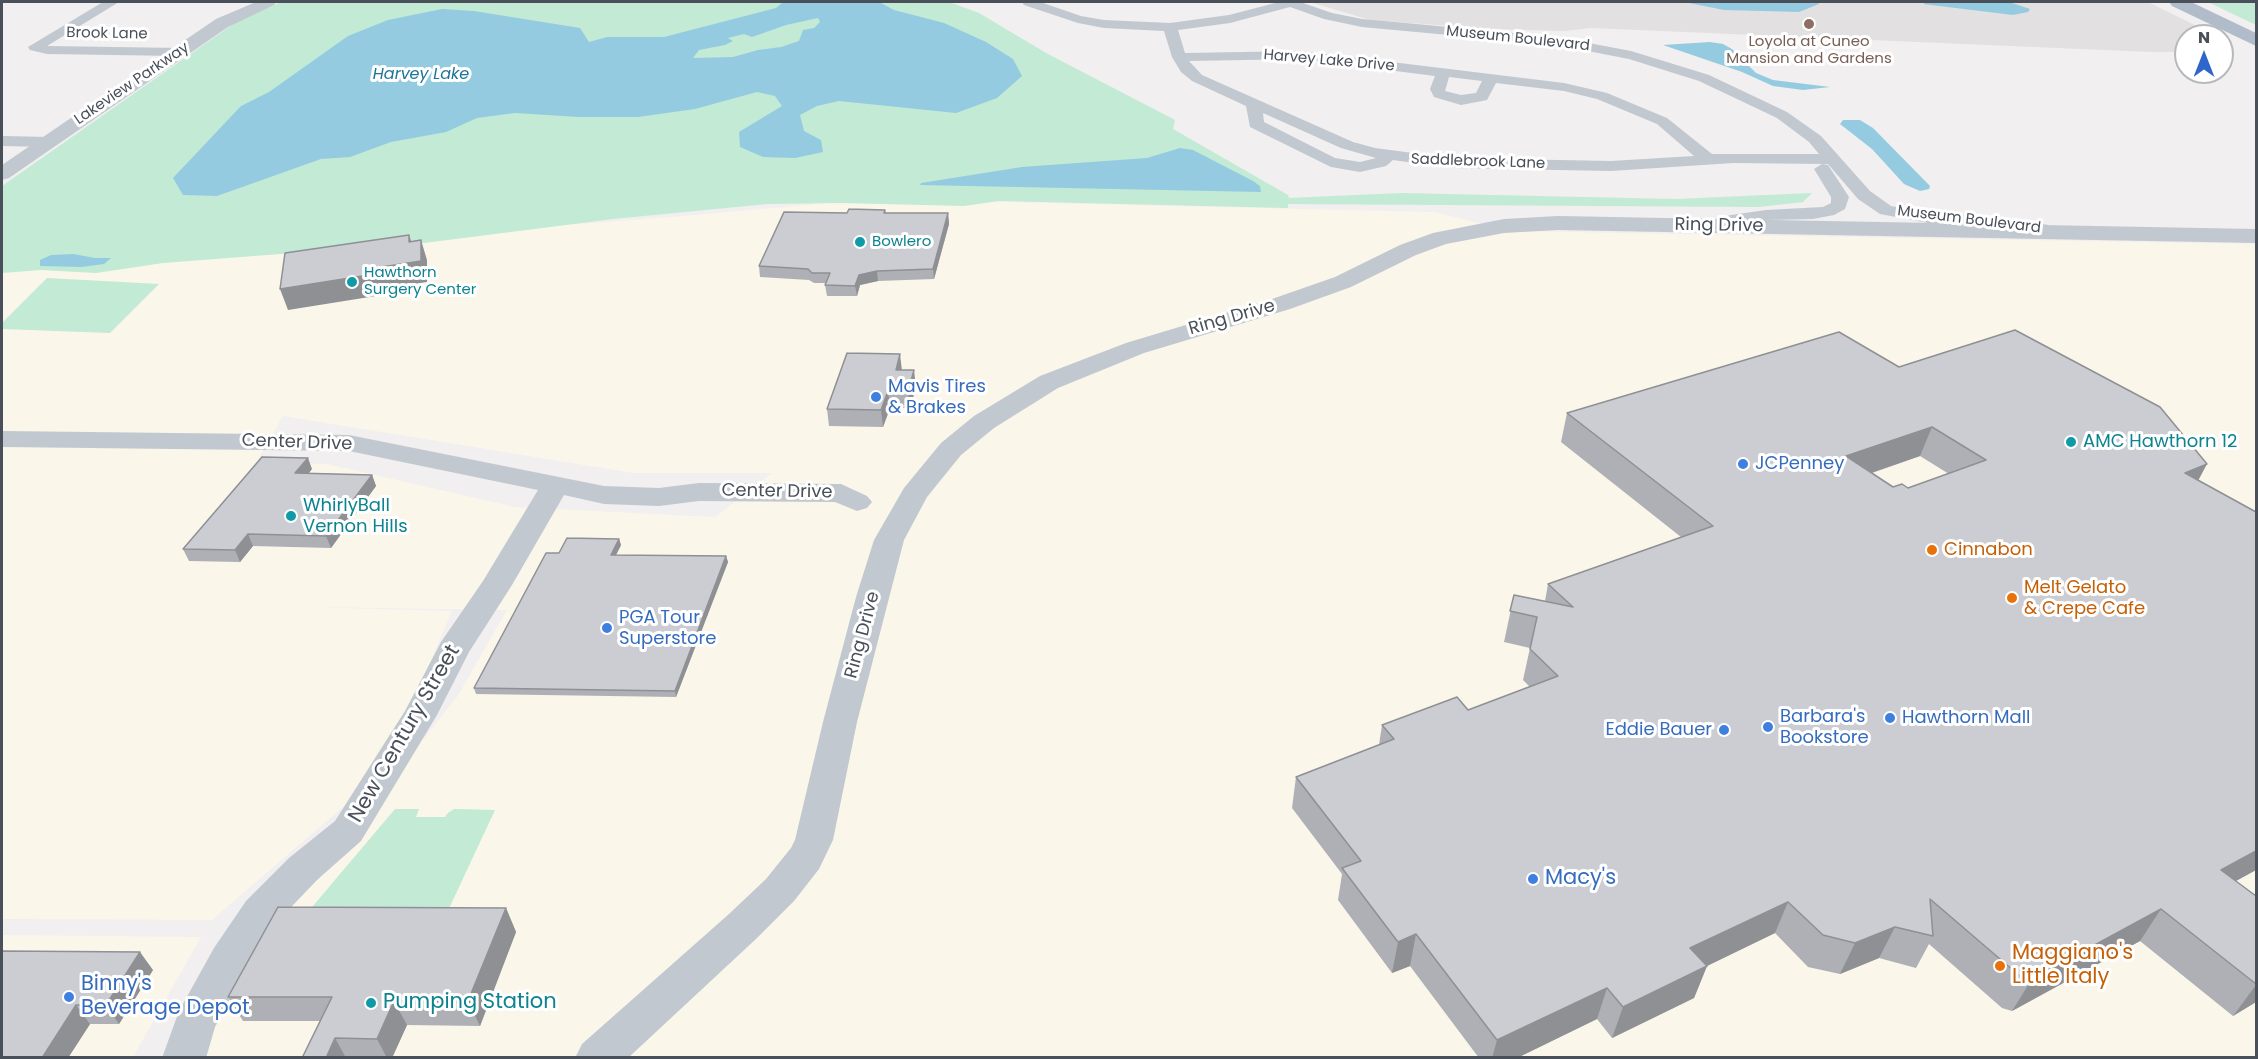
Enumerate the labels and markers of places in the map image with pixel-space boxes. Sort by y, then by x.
marker: Loyola at Cuneo Mansion and Gardens [1802,17,1816,31]
place label: Loyola at Cuneo Mansion and Gardens [1726,33,1892,68]
place label: Bowlero [872,233,931,251]
marker: Bowlero [853,235,867,249]
place label: Hawthorn Surgery Center [364,264,476,299]
marker: Hawthorn Surgery Center [345,275,359,289]
place label: Mavis Tires & Brakes [888,376,986,418]
marker: Mavis Tires & Brakes [869,390,883,404]
place label: AMC Hawthorn 12 [2083,431,2237,453]
marker: AMC Hawthorn 12 [2064,435,2078,449]
place label: JCPenney [1755,453,1844,475]
marker: JCPenney [1736,457,1750,471]
place label: WhirlyBall Vernon Hills [303,495,408,538]
marker: WhirlyBall Vernon Hills [284,509,298,523]
place label: Cinnabon [1944,539,2033,561]
marker: Cinnabon [1925,543,1939,557]
place label: Melt Gelato & Crepe Cafe [2024,577,2145,620]
marker: Melt Gelato & Crepe Cafe [2005,591,2019,605]
place label: PGA Tour Superstore [619,607,716,650]
marker: PGA Tour Superstore [600,621,614,635]
place label: Barbara's Bookstore [1780,706,1869,748]
place label: Hawthorn Mall [1902,707,2031,729]
marker: Hawthorn Mall [1883,711,1897,725]
place label: Eddie Bauer [1605,719,1712,741]
marker: Barbara's Bookstore [1761,720,1775,734]
marker: Eddie Bauer [1717,723,1731,737]
place label: Macy's [1545,866,1616,892]
marker: Macy's [1526,872,1540,886]
place label: Maggiano's Little Italy [2012,941,2133,991]
marker: Maggiano's Little Italy [1993,959,2007,973]
place label: Binny's Beverage Depot [81,972,250,1022]
marker: Binny's Beverage Depot [62,990,76,1004]
place label: Pumping Station [383,990,557,1016]
marker: Pumping Station [364,996,378,1010]

